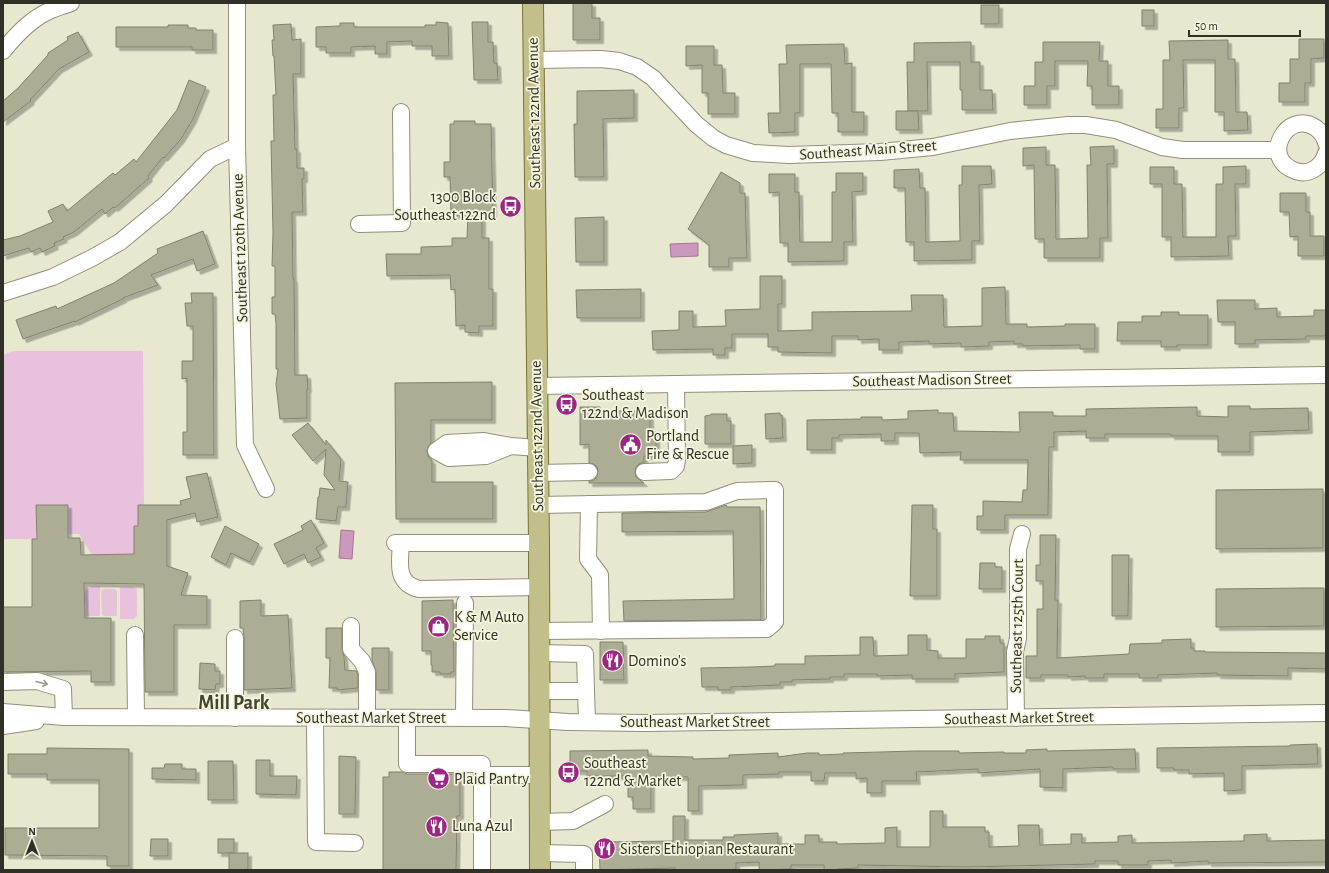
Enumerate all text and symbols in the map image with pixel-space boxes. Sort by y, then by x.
scale bar [1189,12,1300,38]
text: 50 m [1195,20,1218,32]
street label: Southeast 122nd Avenue [525,37,543,189]
street label: Southeast Main Street [799,137,937,163]
street label: Southeast 120th Avenue [229,173,251,323]
place label: 1300 Block Southeast 122nd [394,189,497,223]
bus stop icon: 1300 Block Southeast 122nd [498,193,524,219]
street label: Southeast 122nd Avenue [528,360,546,512]
street label: Southeast Madison Street [852,371,1012,389]
place label: Southeast 122nd & Madison [582,387,689,421]
bus stop icon: Southeast 122nd & Madison [554,391,580,417]
place label: Portland Fire & Rescue [646,428,729,462]
public building icon: Portland Fire & Rescue [618,432,644,458]
street label: Southeast 125th Court [1008,558,1026,694]
place label: K & M Auto Service [454,609,524,643]
shop icon: K & M Auto Service [425,613,451,639]
restaurant icon: Domino's [599,648,625,674]
place label: Domino's [628,653,687,669]
one-way arrow [35,679,48,687]
district label: Mill Park [198,693,270,713]
street label: Southeast Market Street [944,709,1094,727]
street label: Southeast Market Street [296,710,446,726]
street label: Southeast Market Street [620,714,770,730]
place label: Southeast 122nd & Market [584,755,681,789]
bus stop icon: Southeast 122nd & Market [556,759,582,785]
supermarket icon: Plaid Pantry [425,766,451,792]
place label: Plaid Pantry [454,771,529,788]
restaurant icon: Luna Azul [423,813,449,839]
place label: Luna Azul [452,818,513,834]
north arrow [12,821,52,861]
text: N [28,826,36,837]
restaurant icon: Sisters Ethiopian Restaurant [592,836,618,862]
place label: Sisters Ethiopian Restaurant [620,841,794,857]

